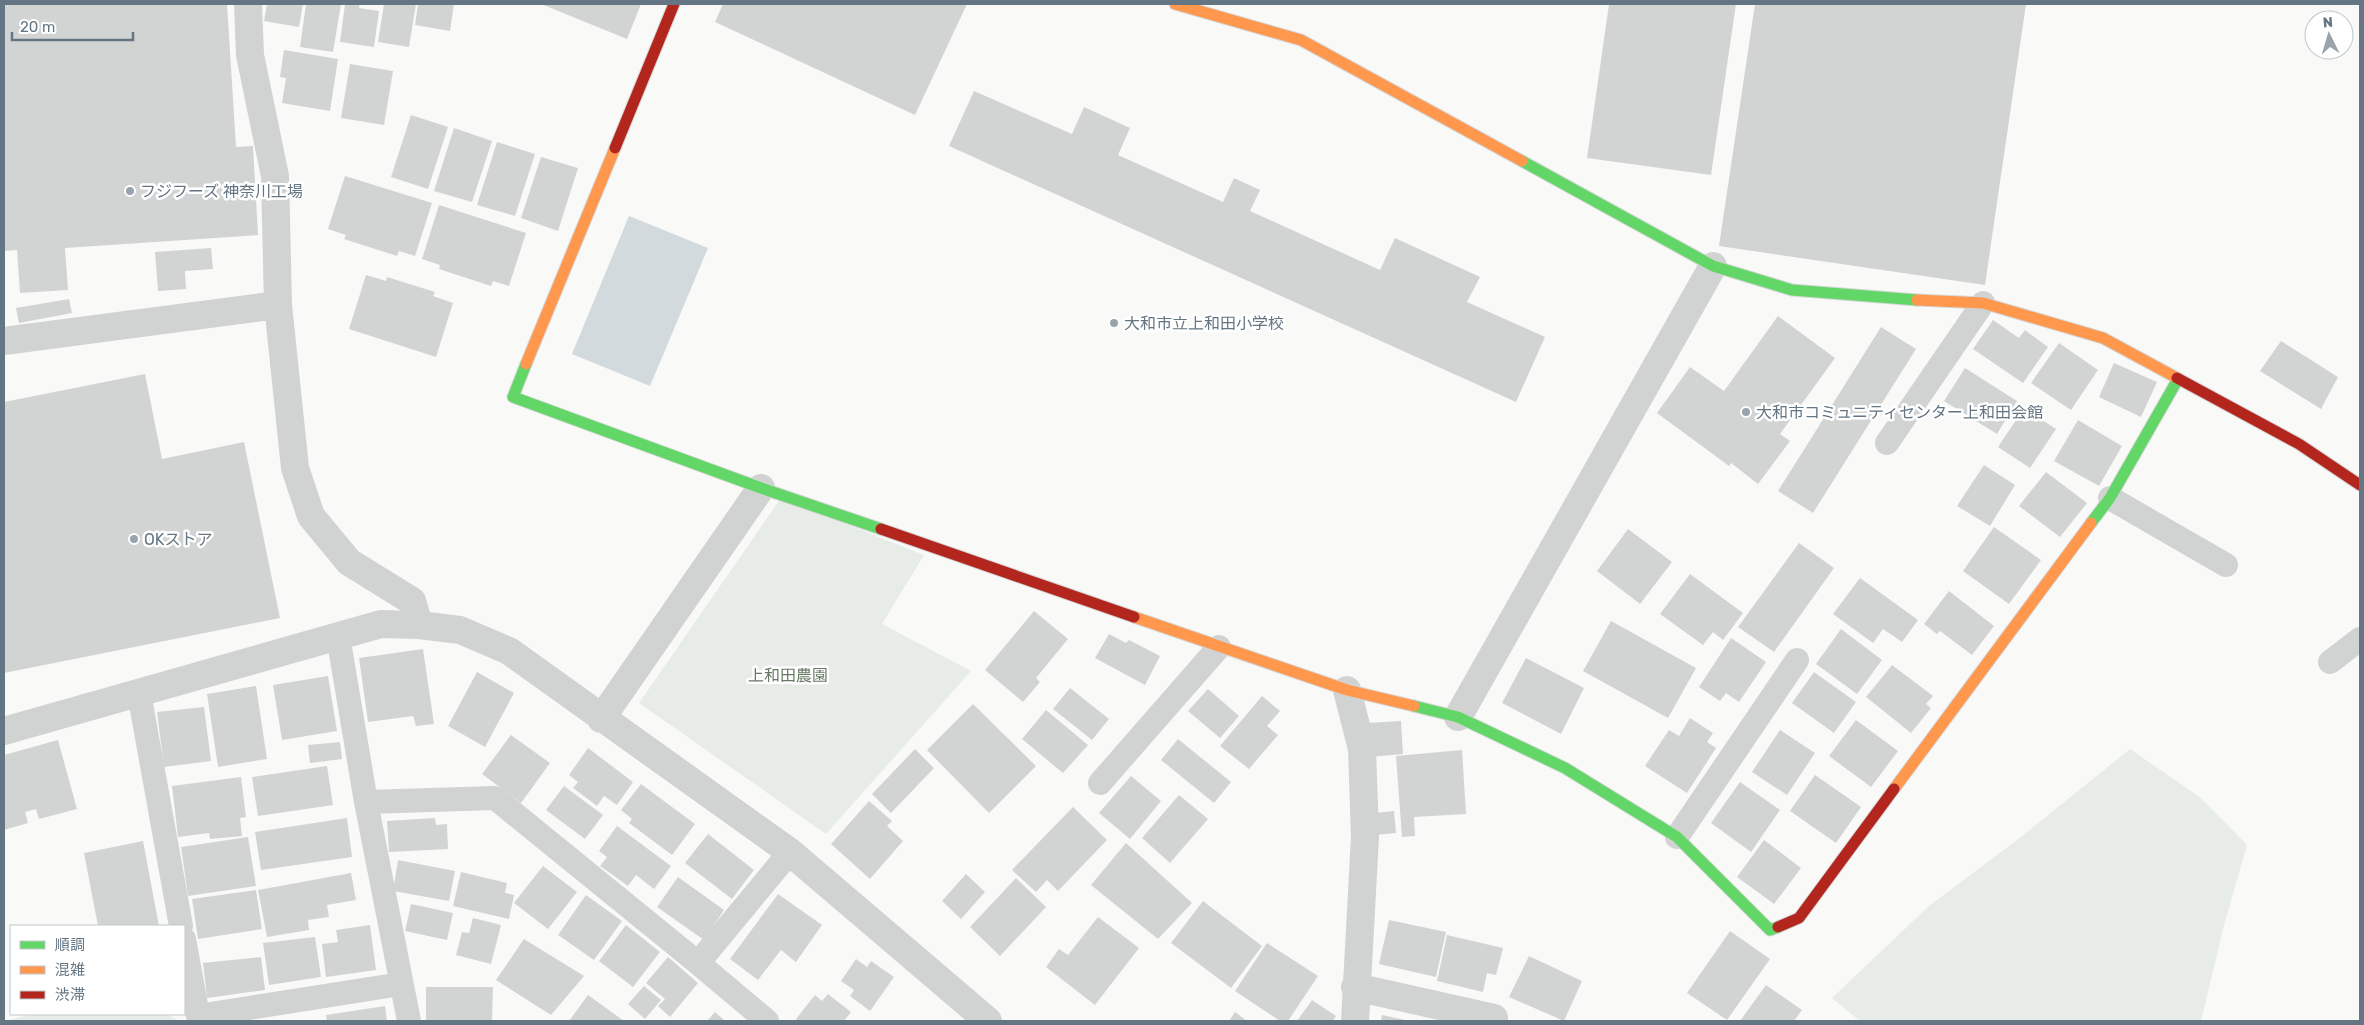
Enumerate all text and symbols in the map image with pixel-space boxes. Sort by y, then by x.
scale bar [12,10,134,42]
north arrow [2304,10,2354,60]
text: N [2322,14,2334,31]
text: 20 m [20,18,55,36]
place label: フジフーズ 神奈川工場 [140,182,303,201]
marker: フジフーズ 神奈川工場 [124,185,136,197]
place label: 大和市立上和田小学校 [1124,314,1284,333]
marker: 大和市立上和田小学校 [1108,317,1120,329]
place label: 大和市コミュニティセンター上和田会館 [1756,403,2043,422]
marker: 大和市コミュニティセンター上和田会館 [1740,406,1752,418]
place label: OKストア [144,530,212,549]
marker: OKストア [128,533,140,545]
park label: 上和田農園 [748,666,828,685]
legend [10,925,185,1015]
text: 順調 [55,936,85,954]
text: 混雑 [55,961,85,979]
text: 渋滞 [55,986,85,1004]

